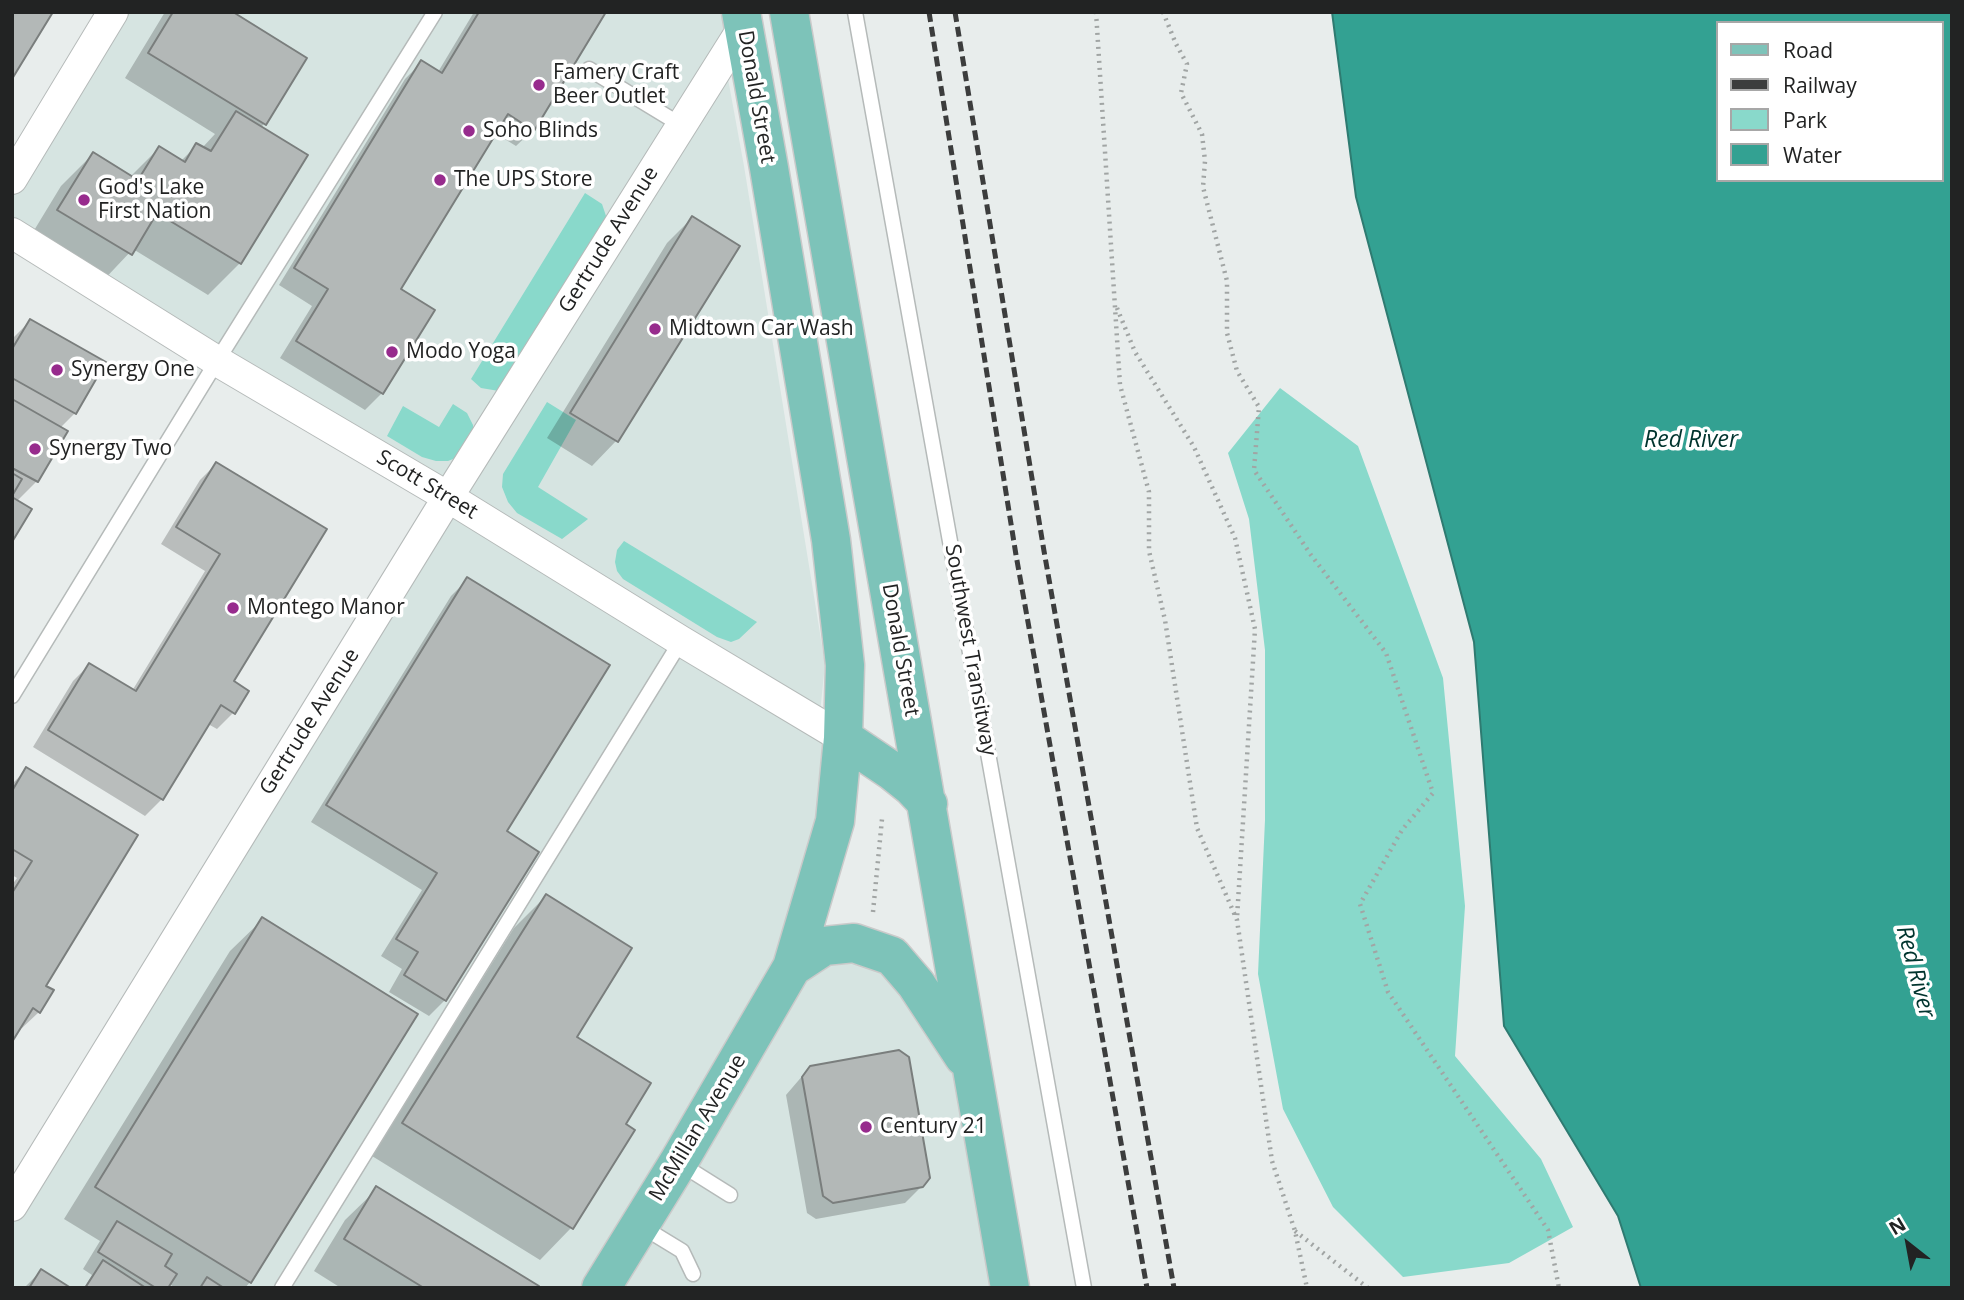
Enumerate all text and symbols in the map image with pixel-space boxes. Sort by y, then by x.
legend [1716,21,1943,182]
street label: Donald Street [732,28,780,166]
text: Road [1783,36,1833,64]
place label: Famery Craft Beer Outlet [553,60,679,110]
text: Railway [1783,71,1857,99]
marker: Famery Craft Beer Outlet [531,77,547,93]
text: Park [1783,106,1827,134]
place label: Soho Blinds [483,118,598,144]
marker: Soho Blinds [461,123,477,139]
text: Water [1783,141,1842,169]
street label: Gertrude Avenue [554,162,664,318]
place label: The UPS Store [454,167,593,193]
marker: The UPS Store [432,172,448,188]
place label: God's Lake First Nation [98,175,211,225]
marker: God's Lake First Nation [76,192,92,208]
place label: Midtown Car Wash [669,316,854,342]
marker: Midtown Car Wash [647,321,663,337]
place label: Modo Yoga [406,339,516,365]
marker: Modo Yoga [384,344,400,360]
place label: Synergy One [71,357,195,383]
marker: Synergy One [49,362,65,378]
water label: Red River [1644,426,1738,454]
place label: Synergy Two [49,436,172,462]
marker: Synergy Two [27,441,43,457]
street label: Scott Street [372,445,482,525]
street label: Southwest Transitway [939,542,1001,758]
street label: Donald Street [876,581,924,719]
place label: Montego Manor [247,595,405,621]
marker: Montego Manor [225,600,241,616]
street label: Gertrude Avenue [255,644,365,800]
water label: Red River [1890,923,1940,1021]
street label: McMillan Avenue [644,1050,752,1206]
place label: Century 21 [880,1114,987,1140]
marker: Century 21 [858,1119,874,1135]
north arrow [1873,1209,1943,1279]
text: N [1884,1211,1910,1241]

